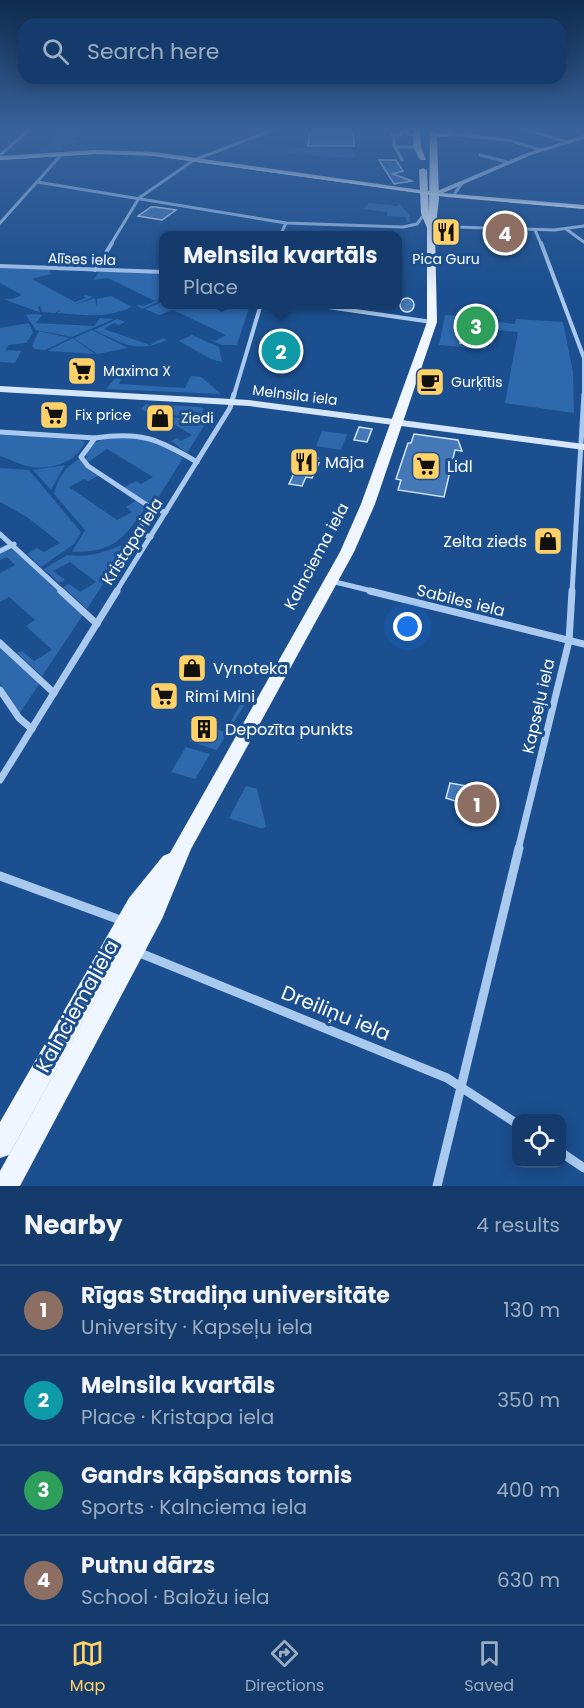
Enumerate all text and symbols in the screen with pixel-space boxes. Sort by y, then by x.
search box [18,18,566,84]
icon: search [39,35,72,68]
text: Search here [87,36,220,67]
pin: 4 [486,210,524,256]
restaurant icon: Pica Guru [430,216,462,248]
popup [159,231,402,309]
text: Melnsila kvartāls [183,240,378,271]
street label: Alīses iela [47,248,117,270]
place label: Pica Guru [412,249,480,269]
text: Place [183,273,238,301]
pin: 3 [456,304,496,348]
pin: 2 [262,328,300,374]
supermarket icon: Maxima X [66,355,98,387]
place label: Maxima X [103,361,171,381]
cafe icon: Gurķītis [414,366,446,398]
place label: Gurķītis [451,372,503,392]
street label: Melnsila iela [251,380,339,410]
supermarket icon: Fix price [38,399,70,431]
shop icon: Ziedi [144,402,176,434]
place label: Fix price [75,405,132,425]
place label: Ziedi [181,408,214,428]
restaurant icon: Māja [288,446,320,478]
supermarket icon: Lidl [410,450,442,482]
place label: Māja [325,451,364,474]
place label: Lidl [447,455,473,478]
street label: Kristapa iela [96,493,168,589]
street label: Kalnciema iela [279,499,354,614]
shop icon: Zelta zieds [532,525,564,557]
place label: Zelta zieds [443,530,527,553]
street label: Sabiles iela [414,578,507,623]
your location [393,612,422,641]
shop icon: Vynoteka [176,652,208,684]
street label: Kapseļu iela [516,656,561,756]
place label: Vynoteka [213,657,288,680]
supermarket icon: Rimi Mini [148,680,180,712]
place label: Rimi Mini [185,685,255,708]
building icon: Depozīta punkts [188,713,220,745]
place label: Depozīta punkts [225,718,353,741]
pin: 1 [458,782,496,826]
street label: Kalnciema iela [29,935,125,1077]
street label: Dreiliņu iela [277,978,395,1048]
map controls [512,1114,566,1168]
button: locate [512,1114,566,1168]
text: Nearby [24,1207,122,1243]
text: 4 results [476,1211,560,1239]
text: Rīgas Stradiņa universitāte [81,1280,390,1311]
text: 1 [40,1296,47,1324]
text: 130 m [503,1296,560,1324]
text: University · Kapseļu iela [81,1313,313,1341]
text: Melnsila kvartāls [81,1370,275,1401]
text: 2 [38,1386,49,1414]
text: 350 m [497,1386,560,1414]
text: Place · Kristapa iela [81,1403,274,1431]
text: Gandrs kāpšanas tornis [81,1460,352,1491]
text: 3 [37,1476,50,1504]
text: 400 m [496,1476,560,1504]
text: Sports · Kalnciema iela [81,1493,307,1521]
text: Putnu dārzs [81,1550,215,1581]
text: 4 [37,1566,50,1594]
text: 630 m [497,1566,560,1594]
text: School · Baložu iela [81,1583,270,1611]
tab: Map [70,1637,105,1698]
tab: Directions [245,1637,324,1698]
tab: Saved [464,1637,514,1698]

